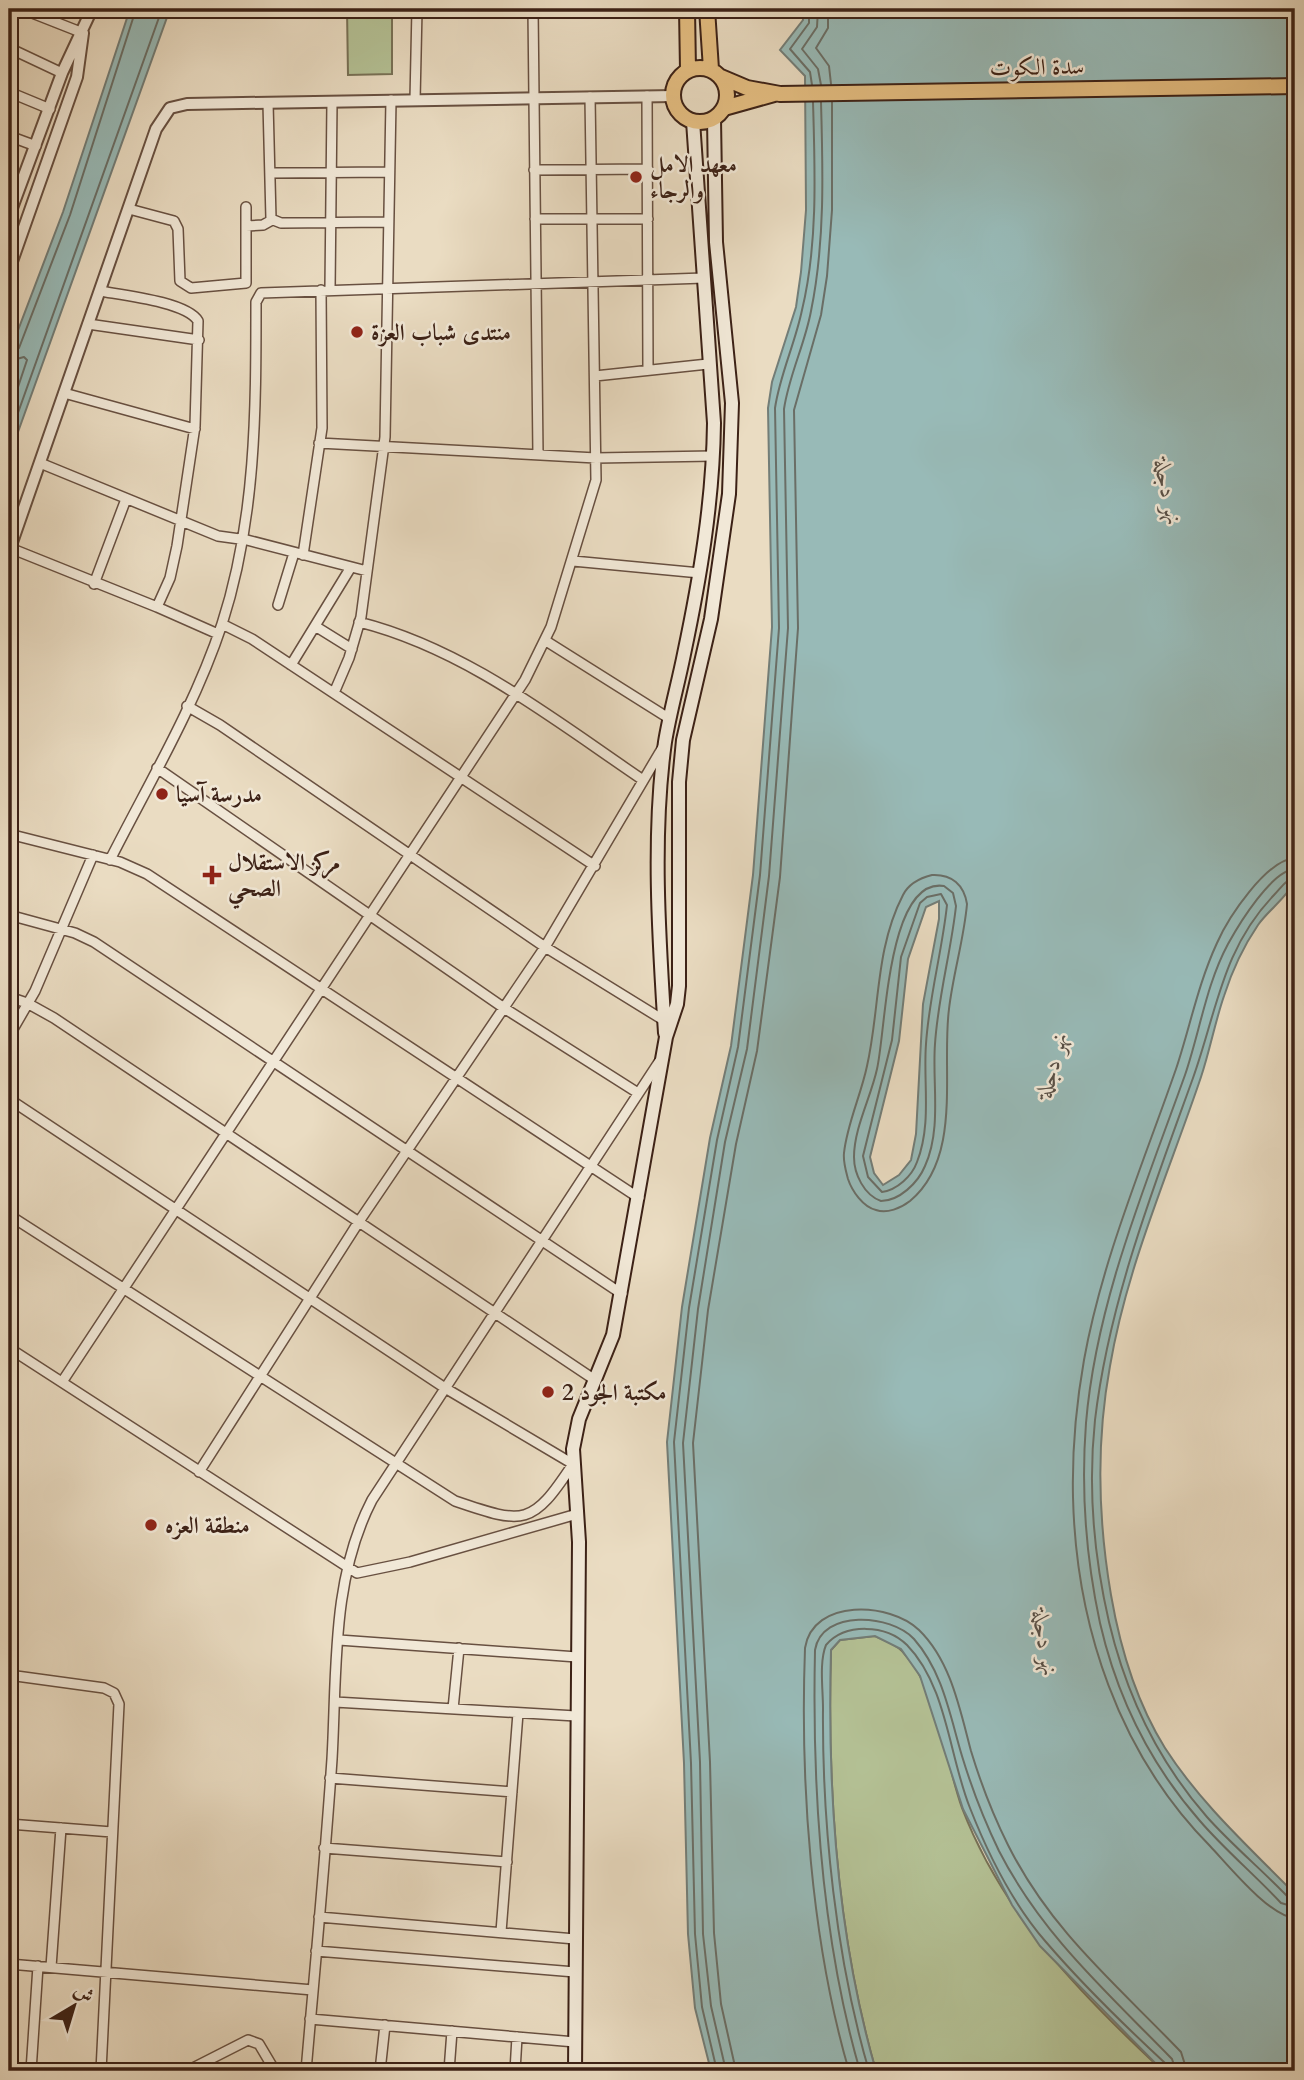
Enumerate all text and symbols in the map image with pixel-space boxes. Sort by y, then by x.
street label: سدة الكوت [989,51,1085,83]
place label: معهد الامل والرجاء [650,149,737,206]
marker: معهد الامل والرجاء [628,169,644,185]
place label: منتدى شباب العزة [371,317,511,348]
marker: منتدى شباب العزة [349,324,365,340]
water label: نهر دجلة [1144,453,1191,528]
place label: مدرسة آسيا [176,779,262,810]
marker: مدرسة آسيا [154,786,170,802]
place label: مركز الاستقلال الصحي [228,847,340,910]
marker: مركز الاستقلال الصحي [202,865,222,885]
water label: نهر دجلة [1027,1028,1076,1105]
place label: مكتبة الجود 2 [562,1377,666,1408]
marker: مكتبة الجود 2 [540,1384,556,1400]
place label: منطقة العزه [165,1510,250,1541]
marker: منطقة العزه [143,1517,159,1533]
water label: نهر دجلة [1022,1604,1067,1679]
north arrow [38,1972,108,2042]
text: ش [68,1977,99,2009]

